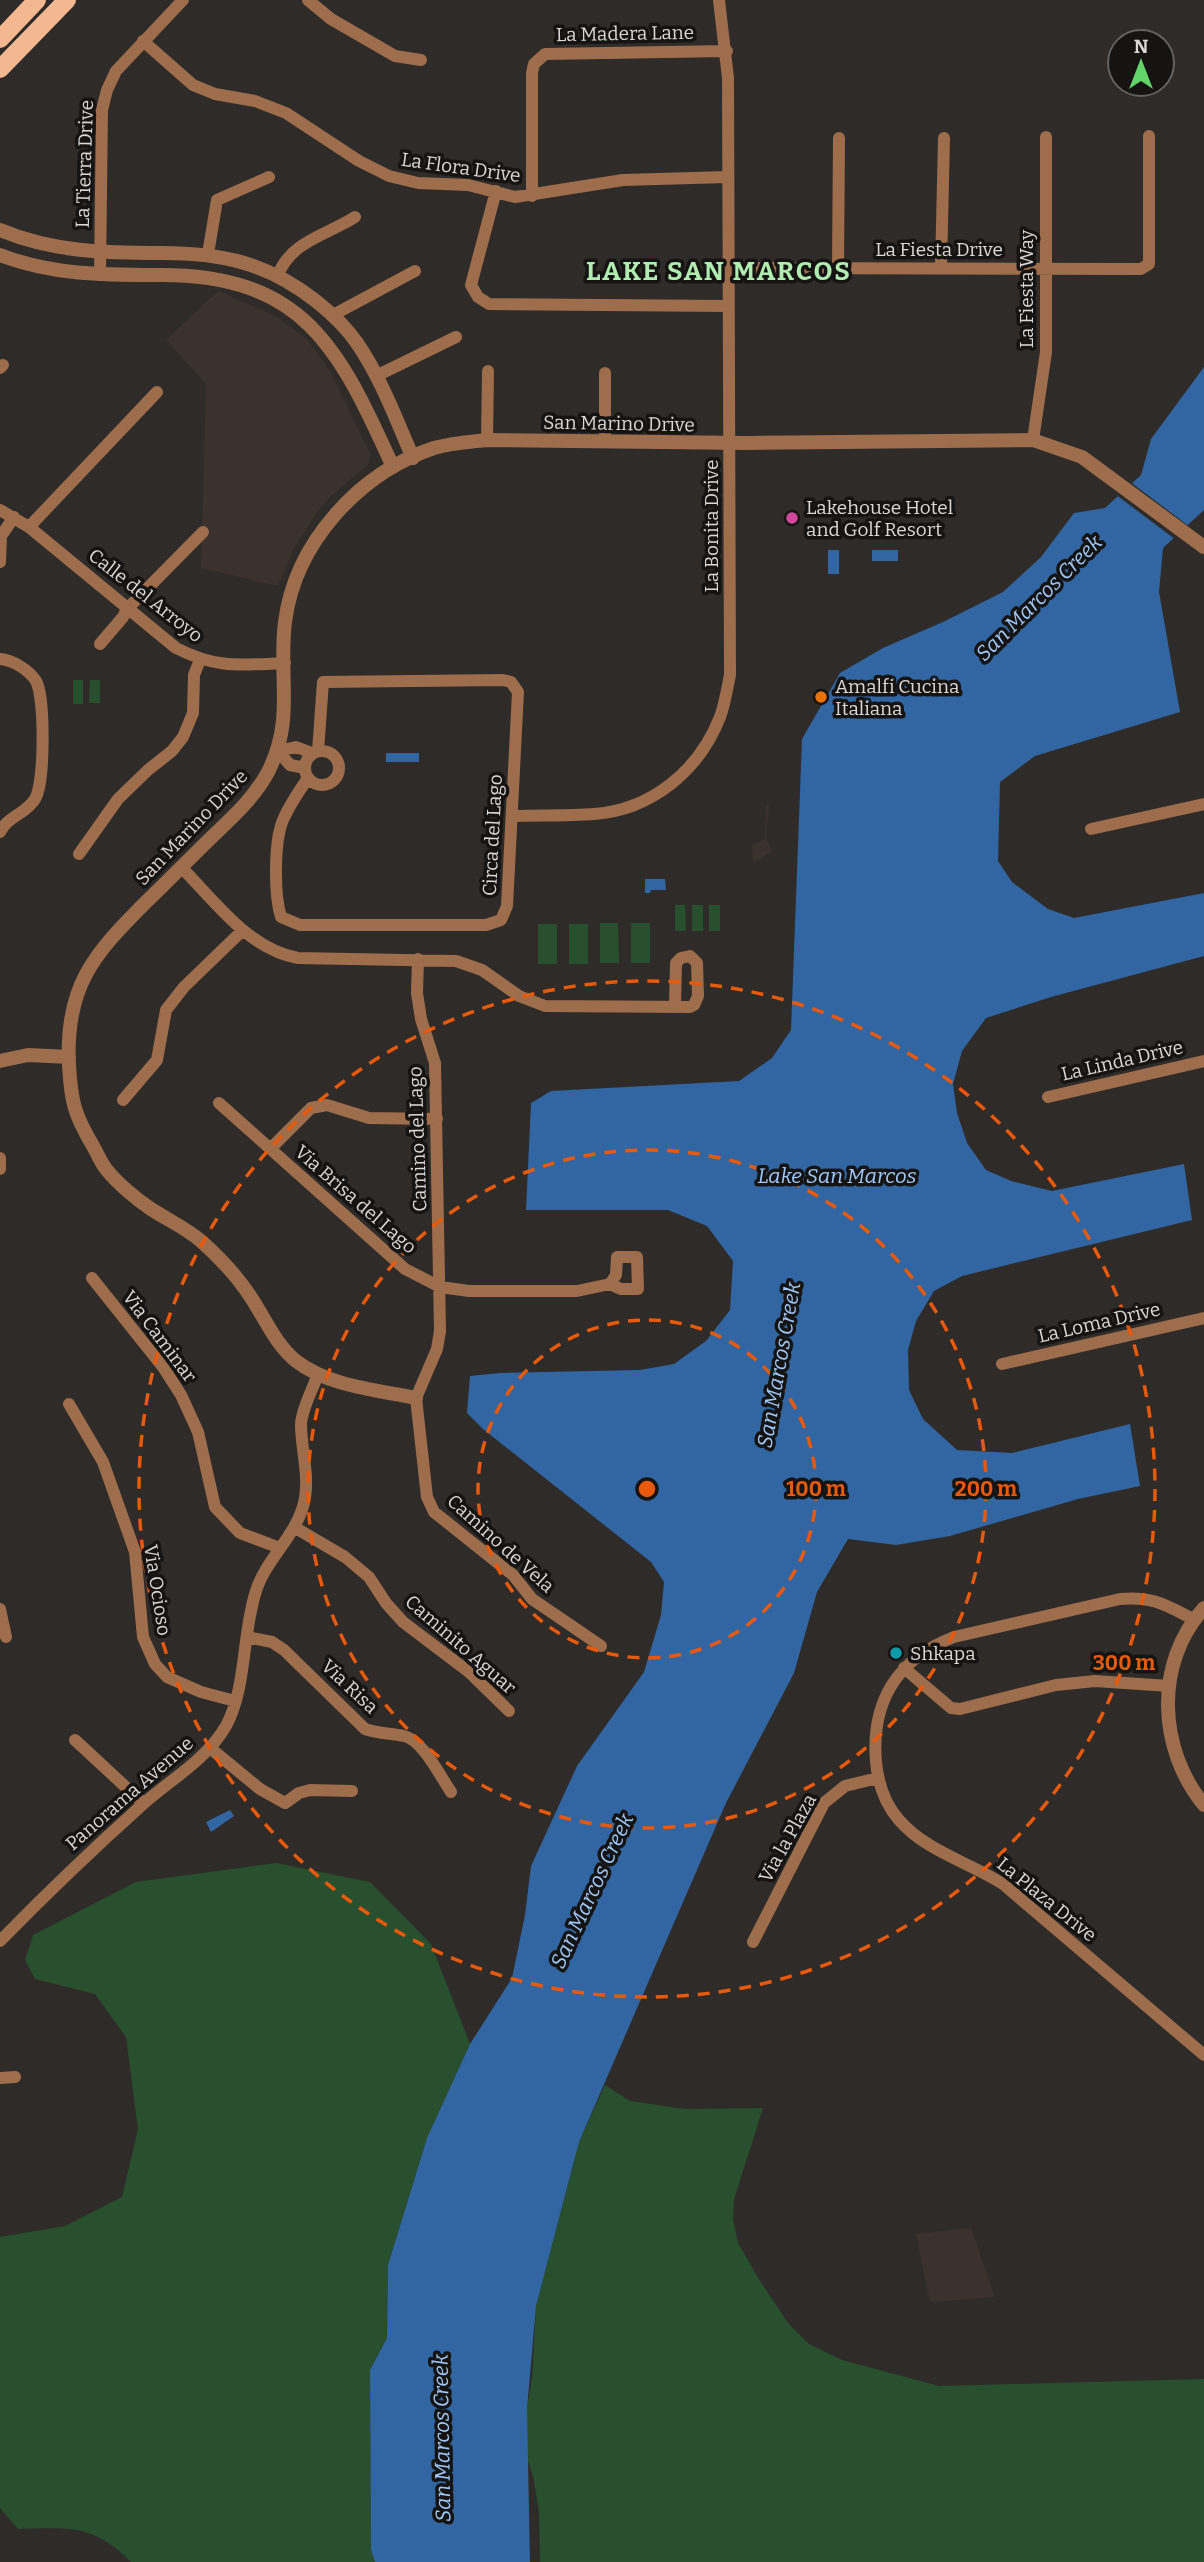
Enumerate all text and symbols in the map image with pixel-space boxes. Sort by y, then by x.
street label: La Madera Lane [556,21,694,46]
north arrow [1106,28,1176,98]
text: N [1134,35,1149,58]
street label: La Tierra Drive [71,100,98,228]
street label: La Flora Drive [400,148,522,187]
street label: La Fiesta Way [1015,229,1038,348]
street label: La Fiesta Drive [875,238,1003,261]
district label: LAKE SAN MARCOS [586,256,852,287]
street label: San Marino Drive [543,411,695,436]
street label: La Bonita Drive [700,460,723,592]
place label: Lakehouse Hotel and Golf Resort [806,496,953,541]
marker: Lakehouse Hotel and Golf Resort [784,510,800,526]
water label: San Marcos Creek [970,529,1108,667]
street label: Calle del Arroyo [84,544,207,647]
place label: Amalfi Cucina Italiana [835,675,960,720]
marker: Amalfi Cucina Italiana [813,689,829,705]
street label: San Marino Drive [130,765,252,890]
street label: Circa del Lago [478,774,507,896]
street label: La Linda Drive [1059,1035,1185,1086]
street label: Camino del Lago [403,1066,432,1212]
street label: Via Brisa del Lago [290,1140,421,1259]
water label: Lake San Marcos [757,1163,917,1189]
water label: San Marcos Creek [752,1280,806,1450]
street label: Via Caminar [118,1286,202,1387]
street label: La Loma Drive [1036,1297,1162,1348]
text: 100 m [786,1476,846,1502]
text: 200 m [955,1476,1017,1502]
centre of rings [635,1477,659,1501]
street label: Camino de Vela [442,1489,559,1598]
street label: Via Ocioso [139,1543,176,1637]
street label: Caminito Aguar [401,1590,521,1699]
place label: Shkapa [910,1642,976,1665]
marker: Shkapa [888,1645,904,1661]
text: 300 m [1093,1650,1155,1676]
street label: Via Risa [316,1654,383,1719]
street label: Panorama Avenue [61,1732,198,1855]
street label: Via la Plaza [754,1789,821,1886]
water label: San Marcos Creek [545,1809,640,1973]
street label: La Plaza Drive [992,1852,1101,1946]
water label: San Marcos Creek [428,2353,456,2522]

